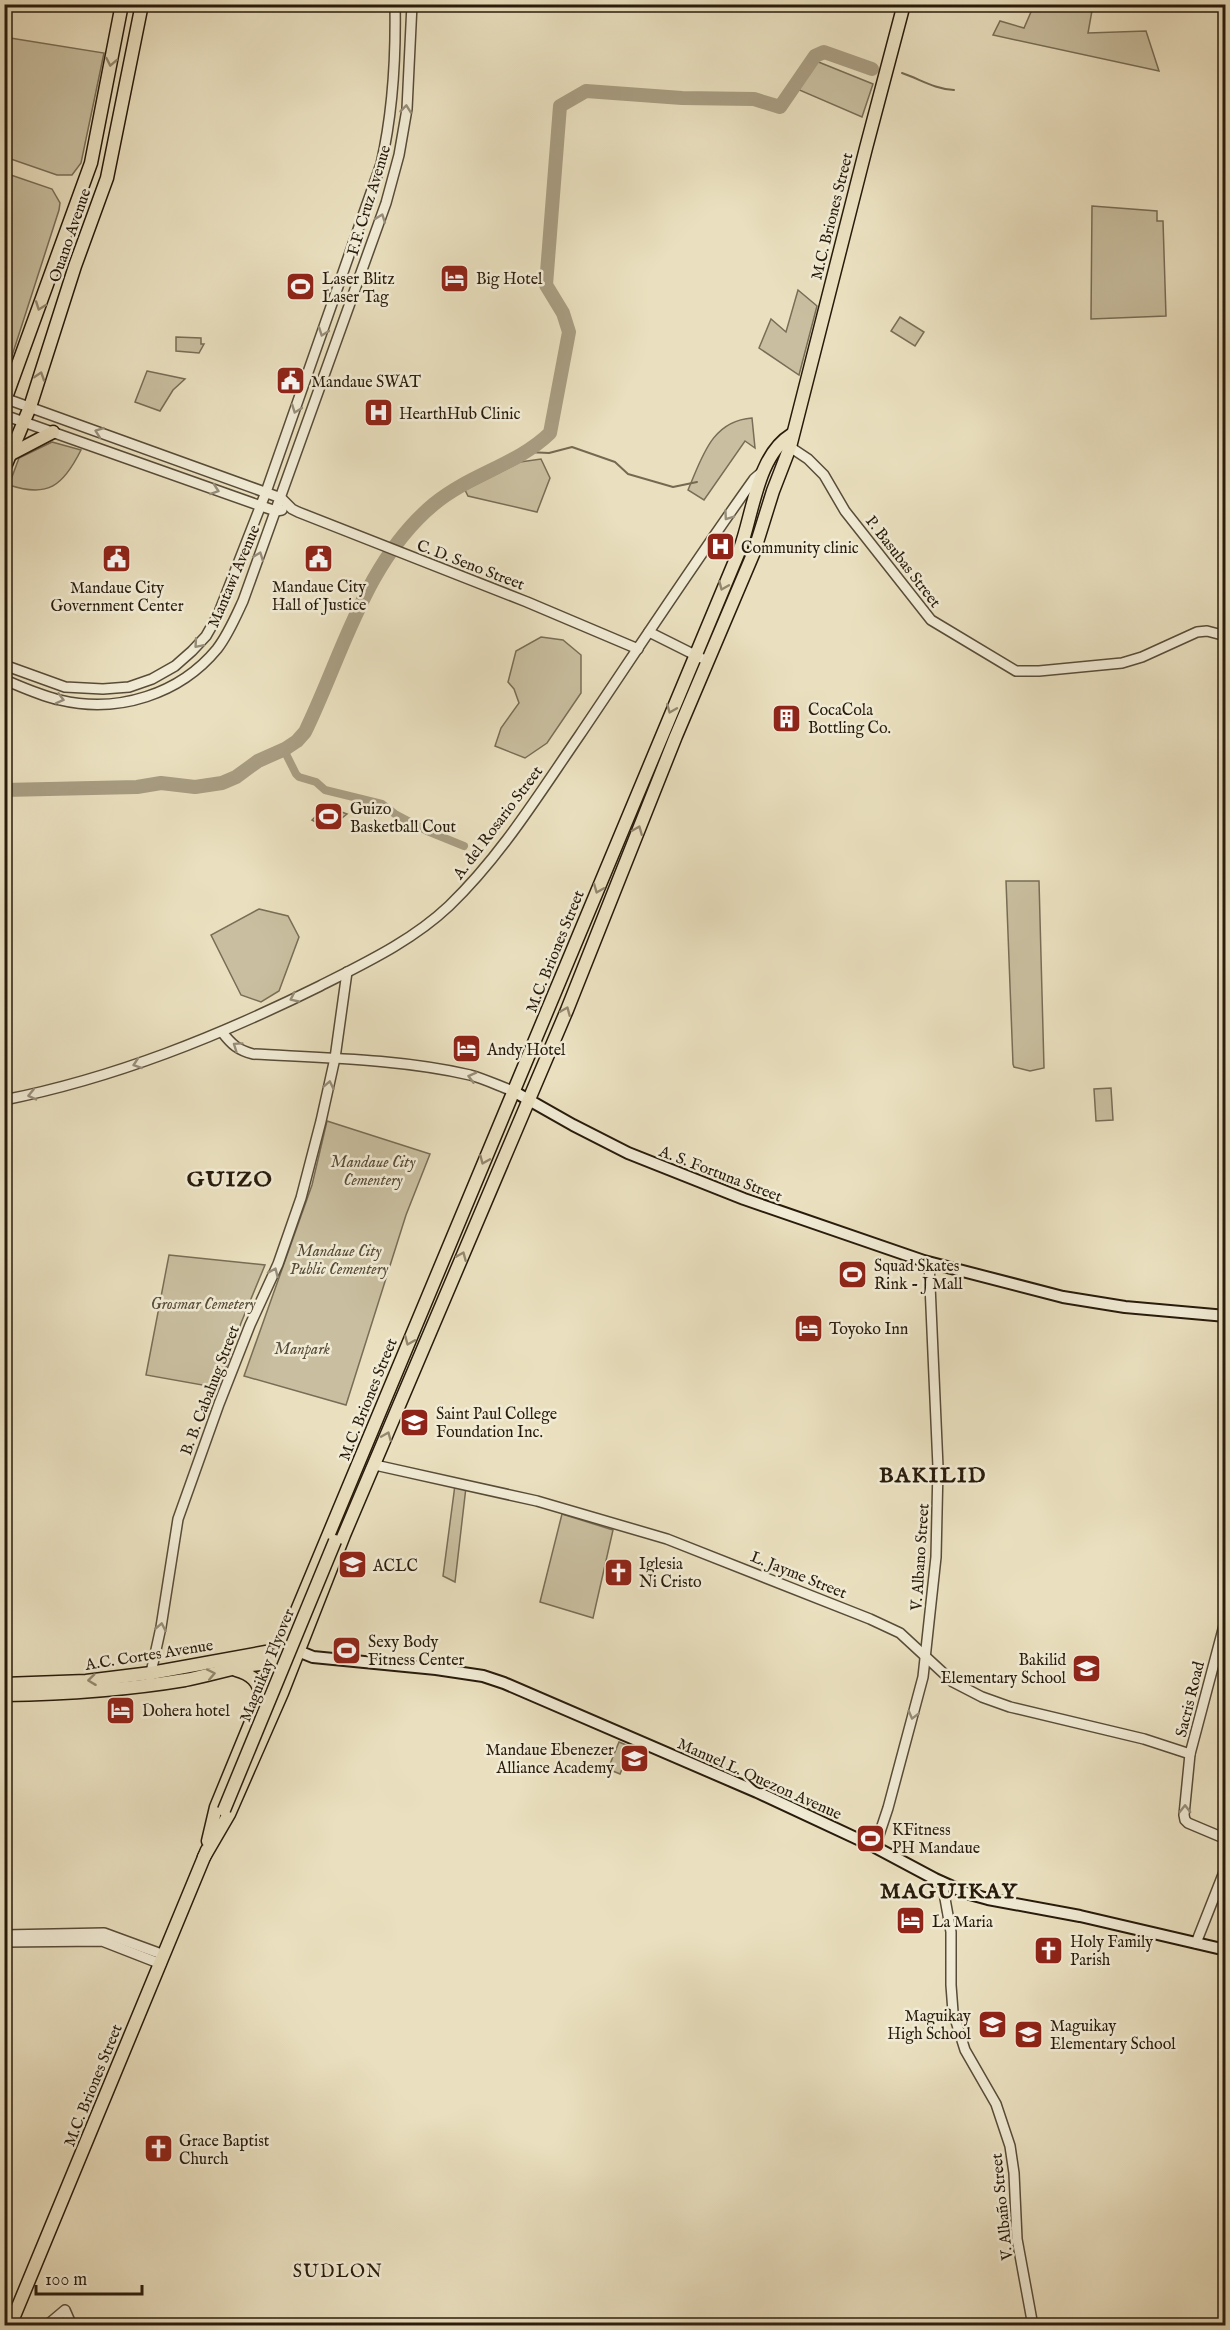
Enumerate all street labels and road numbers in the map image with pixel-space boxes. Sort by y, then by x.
street label: F.F. Cruz Avenue [344,143,396,258]
street label: M.C. Briones Street [807,150,859,282]
street label: Ouano Avenue [45,186,96,285]
street label: P. Basubas Street [860,512,945,613]
street label: Mantawi Avenue [204,522,265,631]
street label: C. D. Seno Street [414,536,527,596]
street label: A. del Rosario Street [449,762,548,885]
street label: M.C. Briones Street [522,887,590,1016]
street label: A. S. Fortuna Street [655,1142,785,1208]
street label: B. B. Cabahug Street [177,1322,245,1458]
street label: M.C. Briones Street [335,1335,403,1464]
street label: V. Albano Street [907,1502,935,1612]
street label: L. Jayme Street [747,1547,850,1604]
street label: Maguikay Flyover [236,1606,300,1725]
street label: A.C. Cortes Avenue [83,1636,215,1676]
street label: Sacris Road [1172,1659,1210,1739]
street label: Manuel L. Quezon Avenue [674,1735,844,1825]
street label: M.C. Briones Street [60,2021,128,2150]
street label: V. Albaño Street [987,2152,1019,2262]

